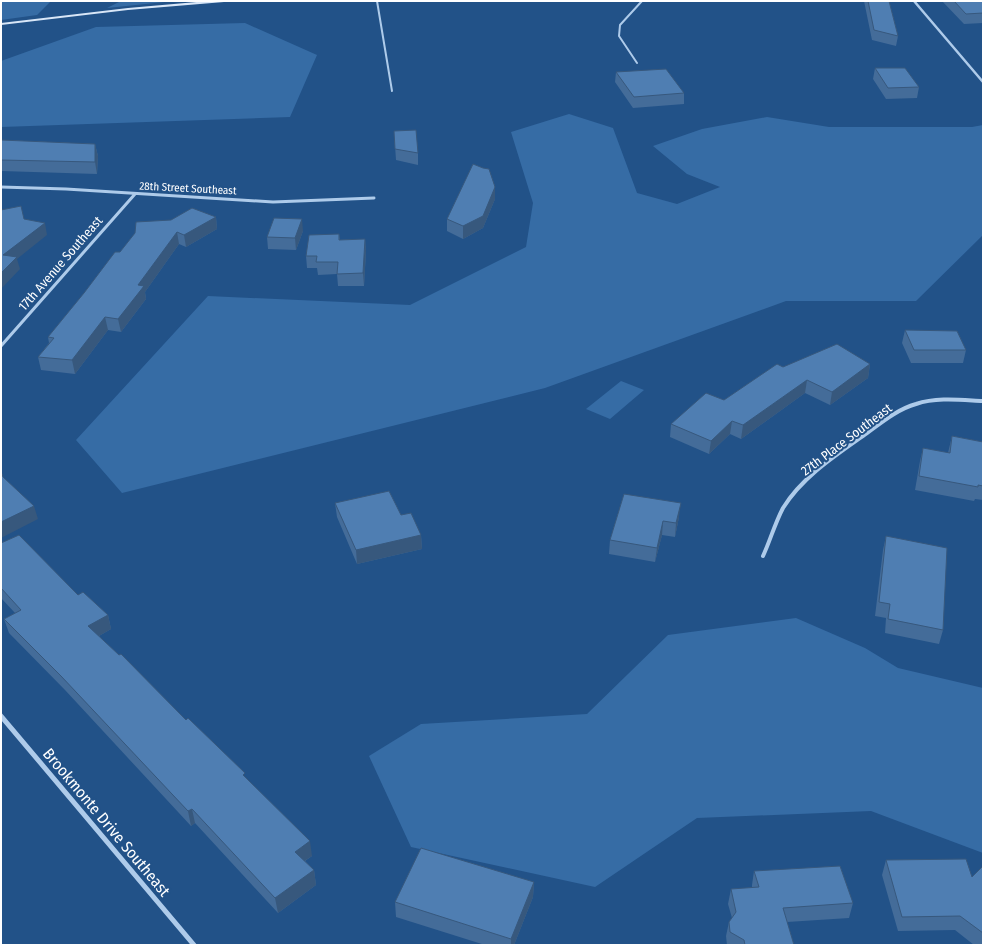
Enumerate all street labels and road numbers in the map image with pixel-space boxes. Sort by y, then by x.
street label: 28th Street Southeast [139,179,237,198]
street label: 17th Avenue Southeast [15,212,106,314]
street label: 27th Place Southeast [798,400,895,478]
street label: Brookmonte Drive Southeast [39,744,175,901]

